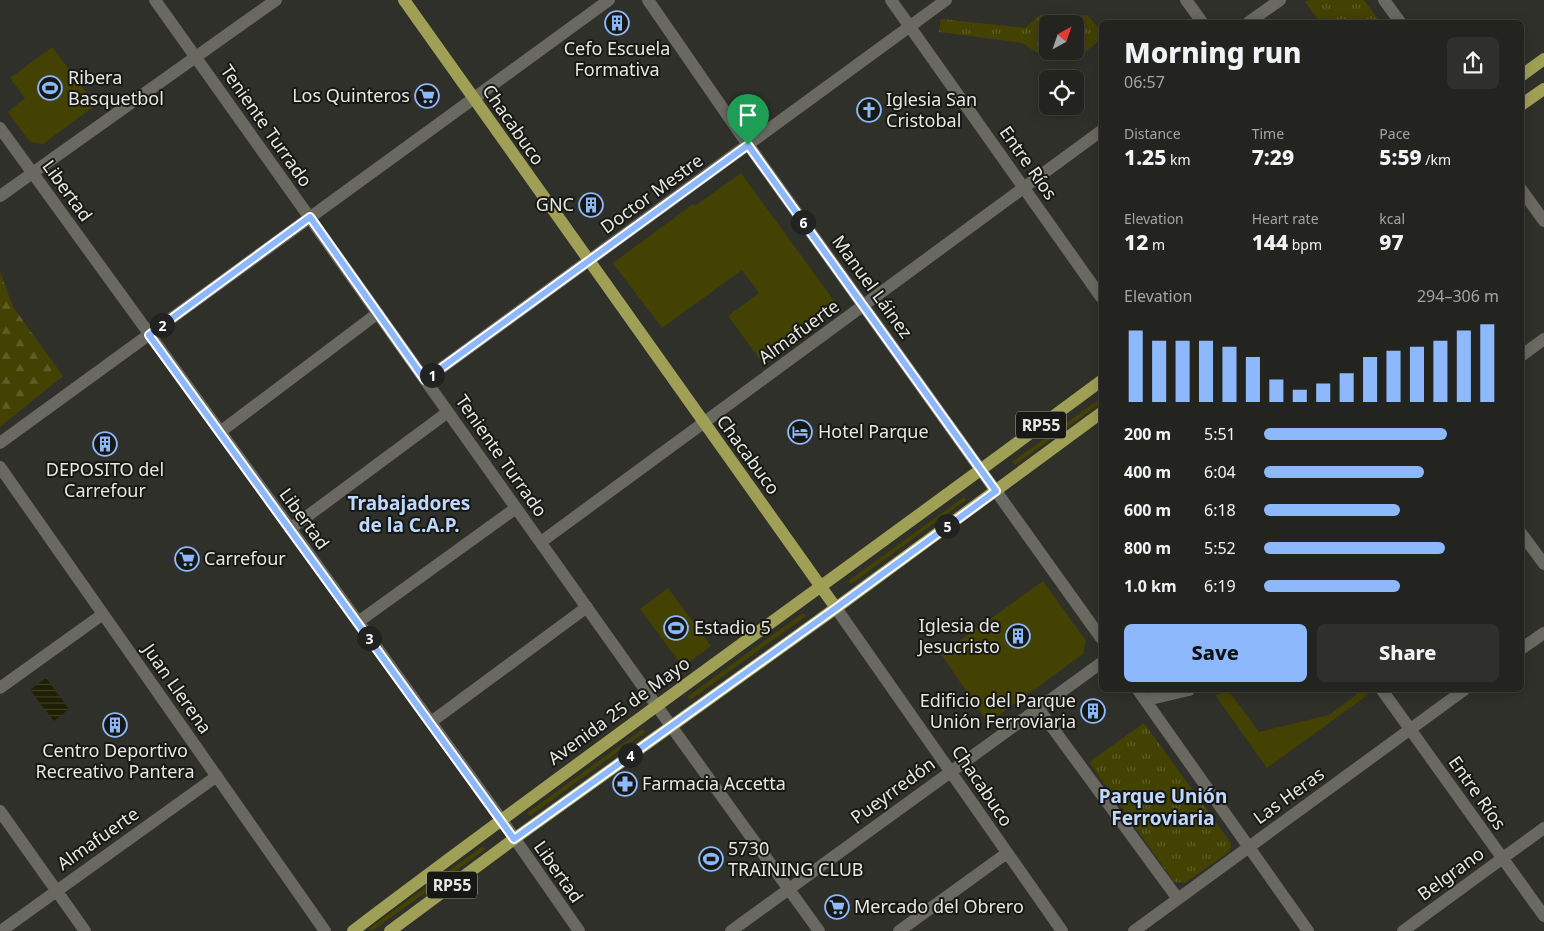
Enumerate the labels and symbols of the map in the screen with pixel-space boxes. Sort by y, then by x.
building icon: Cefo Escuela Formativa [604,10,630,36]
north arrow [1039,15,1084,60]
place label: Cefo Escuela Formativa [564,36,670,81]
street label: Teniente Turrado [216,60,318,191]
place label: Ribera Basquetbol [68,65,164,110]
sports icon: Ribera Basquetbol [37,75,63,101]
street label: Chacabuco [477,79,550,169]
place label: Los Quinteros [292,83,410,107]
supermarket icon: Los Quinteros [414,83,440,109]
place label: Iglesia San Cristobal [886,87,977,132]
pin [727,94,769,145]
church icon: Iglesia San Cristobal [856,97,882,123]
street label: Entre Ríos [995,121,1063,204]
street label: Doctor Mestre [595,148,707,238]
street label: Libertad [37,155,98,226]
place label: GNC [536,192,574,216]
building icon: GNC [578,192,604,218]
pin: 6 [790,210,816,234]
street label: Manuel Láinez [827,230,918,343]
street label: Almafuerte [753,294,844,369]
pin: 2 [150,312,174,338]
pin: 1 [420,362,444,388]
street label: Teniente Turrado [451,390,553,521]
street label: Chacabuco [712,410,786,499]
road number: RP55 [1016,412,1066,438]
hotel icon: Hotel Parque [787,419,813,445]
place label: Hotel Parque [818,419,929,443]
building icon: DEPOSITO del Carrefour [92,431,118,457]
place label: DEPOSITO del Carrefour [46,457,164,502]
street label: Libertad [274,483,335,554]
district label: Trabajadores de la C.A.P. [348,490,470,538]
pin: 5 [934,514,960,538]
supermarket icon: Carrefour [174,546,200,572]
place label: Carrefour [204,546,286,570]
place label: Iglesia de Jesucristo [916,613,1000,658]
sports icon: Estadio 5 [663,615,689,641]
place label: Estadio 5 [694,615,771,639]
building icon: Iglesia de Jesucristo [1005,623,1031,649]
pin: 3 [356,626,382,650]
street label: Juan Llerena [137,637,218,738]
street label: Avenida 25 de Mayo [543,650,694,770]
place label: Edificio del Parque Unión Ferroviaria [920,688,1076,733]
building icon: Edificio del Parque Unión Ferroviaria [1080,698,1106,724]
building icon: Centro Deportivo Recreativo Pantera [102,712,128,738]
place label: Centro Deportivo Recreativo Pantera [35,738,195,783]
street label: Chacabuco [947,740,1019,831]
pin: 4 [618,742,642,768]
street label: Pueyrredón [845,751,939,829]
street label: Entre Ríos [1444,751,1512,834]
street label: Las Heras [1248,761,1329,829]
pharmacy icon: Farmacia Accetta [612,771,638,797]
place label: Farmacia Accetta [642,771,786,795]
district label: Parque Unión Ferroviaria [1099,783,1227,831]
street label: Almafuerte [52,801,143,875]
street label: Libertad [529,836,589,907]
place label: 5730 TRAINING CLUB [728,836,864,881]
street label: Belgrano [1412,841,1489,905]
sports icon: 5730 TRAINING CLUB [698,846,724,872]
road number: RP55 [427,872,477,898]
supermarket icon: Mercado del Obrero [824,894,850,920]
place label: Mercado del Obrero [854,894,1024,918]

